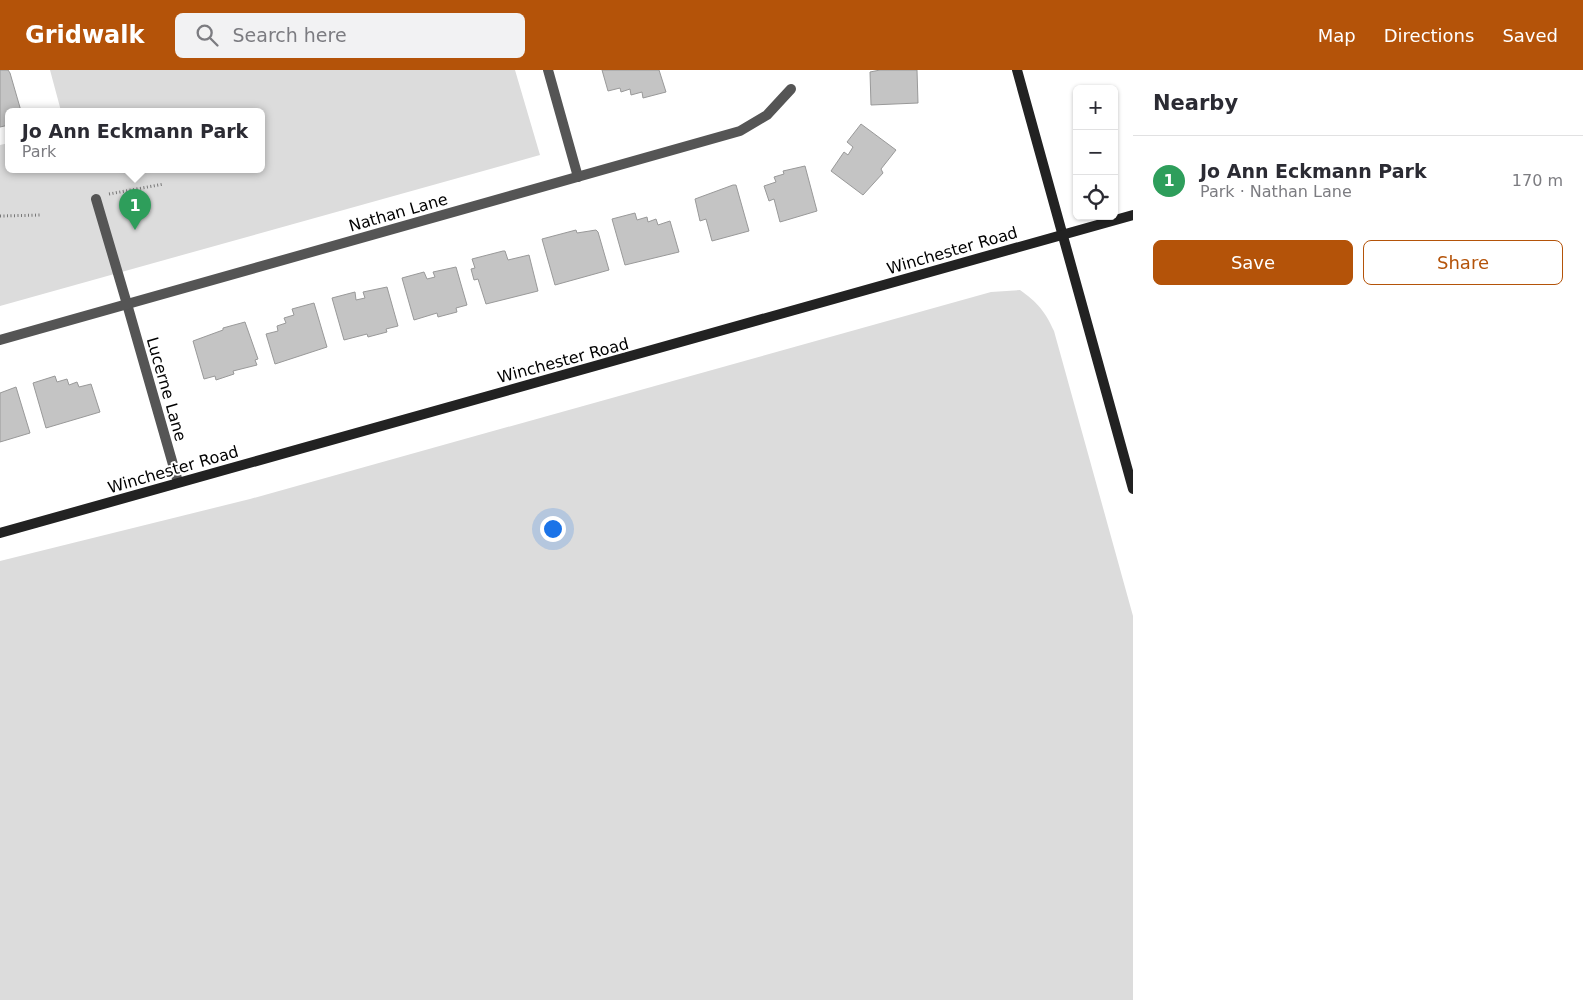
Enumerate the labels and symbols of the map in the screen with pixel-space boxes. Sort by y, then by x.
pin: 1 [119,189,151,230]
street label: Nathan Lane [347,189,450,236]
street label: Winchester Road [885,223,1020,278]
street label: Winchester Road [495,334,631,387]
street label: Lucerne Lane [143,335,190,443]
street label: Winchester Road [106,442,241,497]
your location [540,516,566,542]

